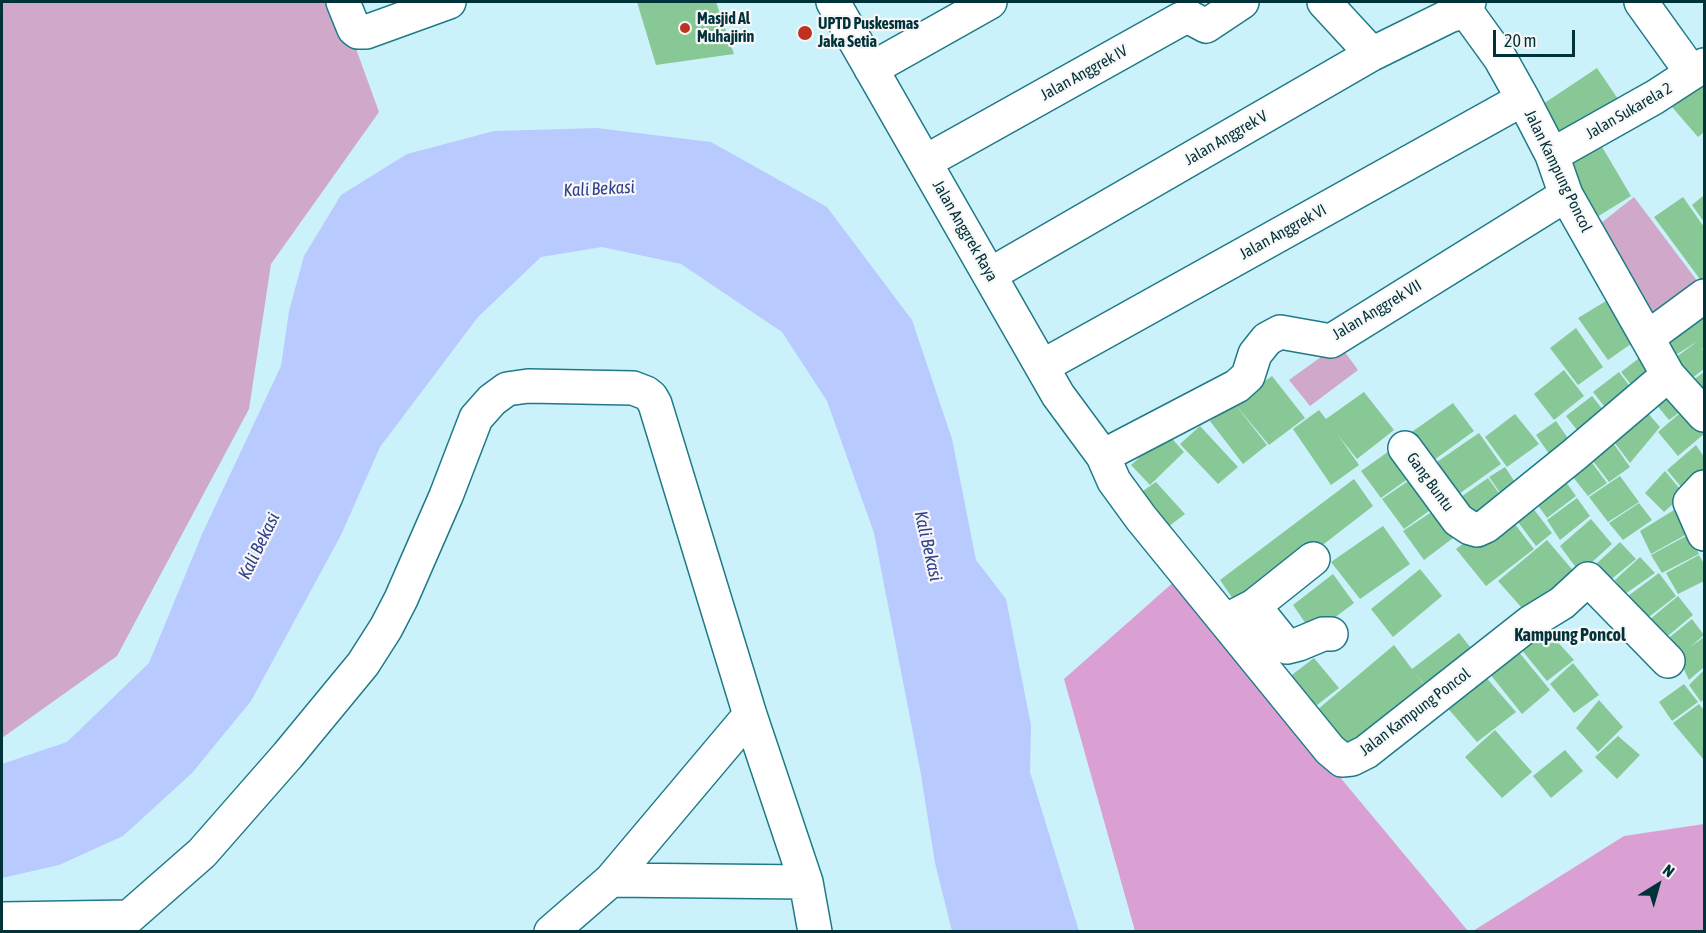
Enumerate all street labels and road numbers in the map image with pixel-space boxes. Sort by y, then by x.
street label: Jalan Anggrek IV [1037,41,1131,105]
street label: Jalan Sukarela 2 [1582,79,1676,143]
street label: Jalan Anggrek V [1181,107,1271,169]
street label: Jalan Kampung Poncol [1520,107,1596,235]
street label: Jalan Anggrek Raya [928,177,1002,285]
street label: Jalan Anggrek VI [1236,200,1330,264]
street label: Jalan Anggrek VII [1329,276,1425,344]
street label: Gang Buntu [1402,449,1458,515]
street label: Jalan Kampung Poncol [1356,664,1474,760]

